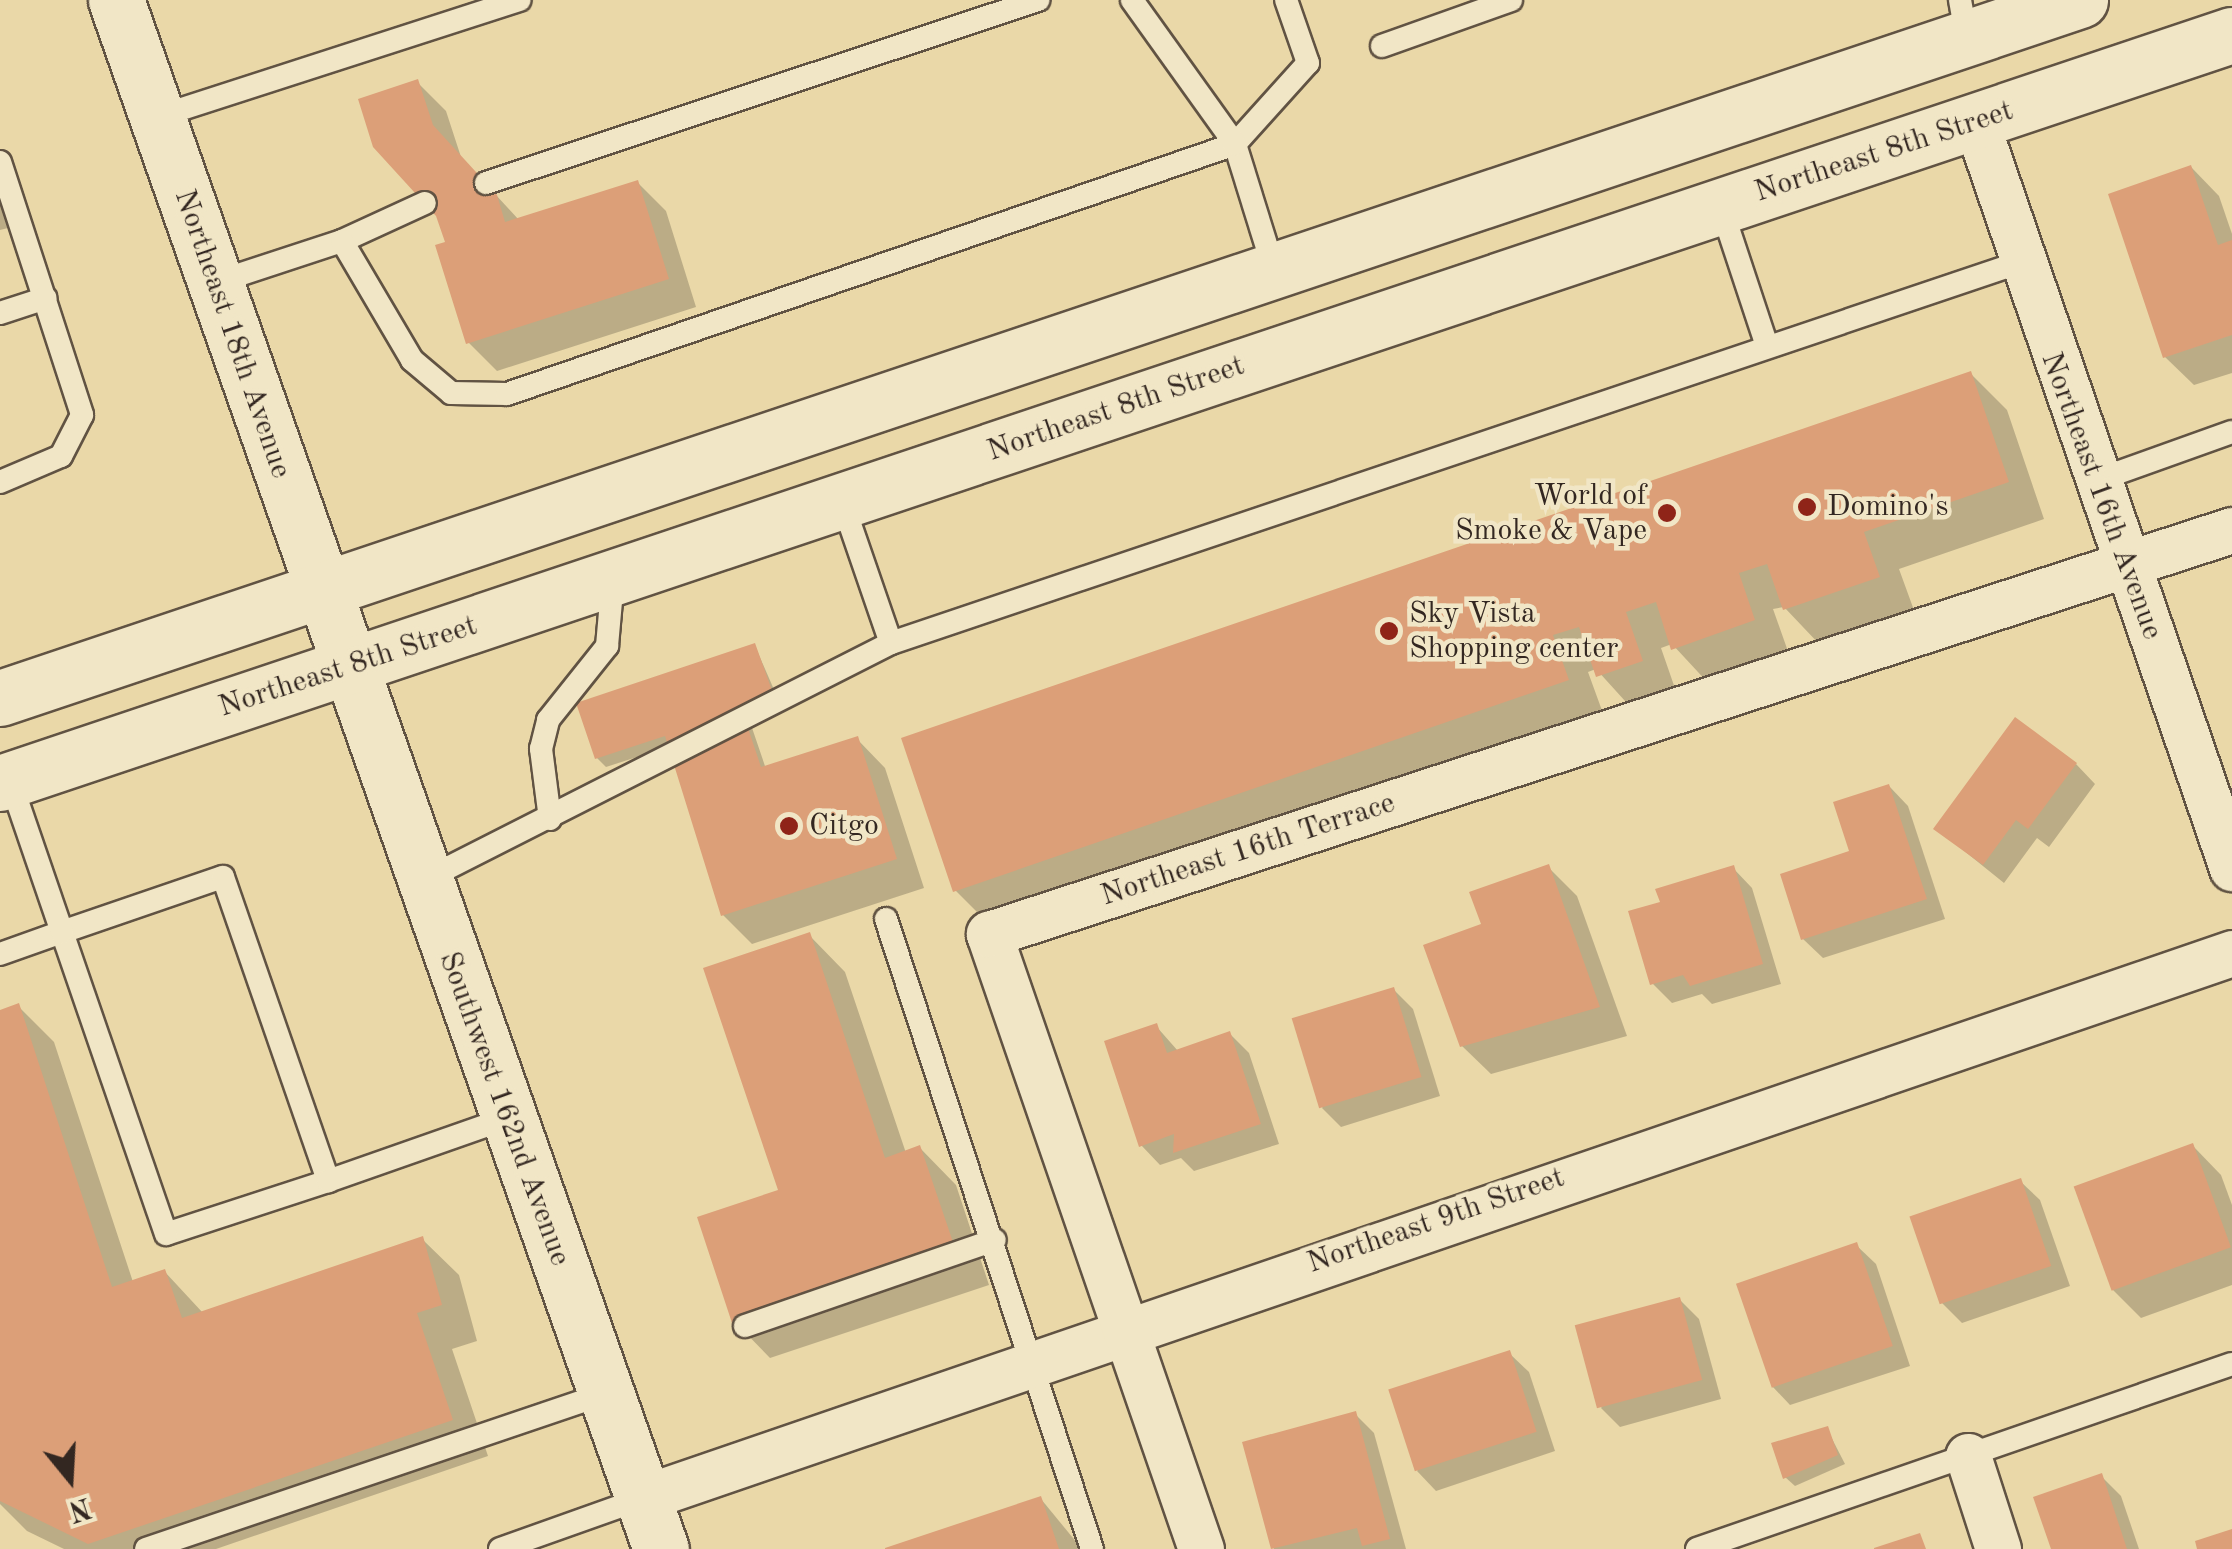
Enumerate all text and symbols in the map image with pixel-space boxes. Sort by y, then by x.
street label: Northeast 8th Street [1750,93,2018,211]
street label: Northeast 18th Avenue [166,185,298,483]
street label: Northeast 8th Street [983,348,1249,470]
street label: Northeast 16th Avenue [2032,348,2170,644]
place label: World of Smoke & Vape [1455,478,1647,548]
place label: Domino's [1827,489,1948,525]
marker: Domino's [1796,496,1818,518]
marker: World of Smoke & Vape [1656,502,1678,524]
place label: Sky Vista Shopping center [1409,596,1618,666]
street label: Northeast 8th Street [214,608,482,726]
marker: Sky Vista Shopping center [1378,620,1400,642]
street label: Northeast 16th Terrace [1096,785,1400,915]
place label: Citgo [809,808,879,844]
marker: Citgo [778,815,800,837]
street label: Southwest 162nd Avenue [430,947,578,1271]
street label: Northeast 9th Street [1303,1160,1569,1282]
north arrow [20,1429,120,1529]
text: N [65,1491,94,1524]

